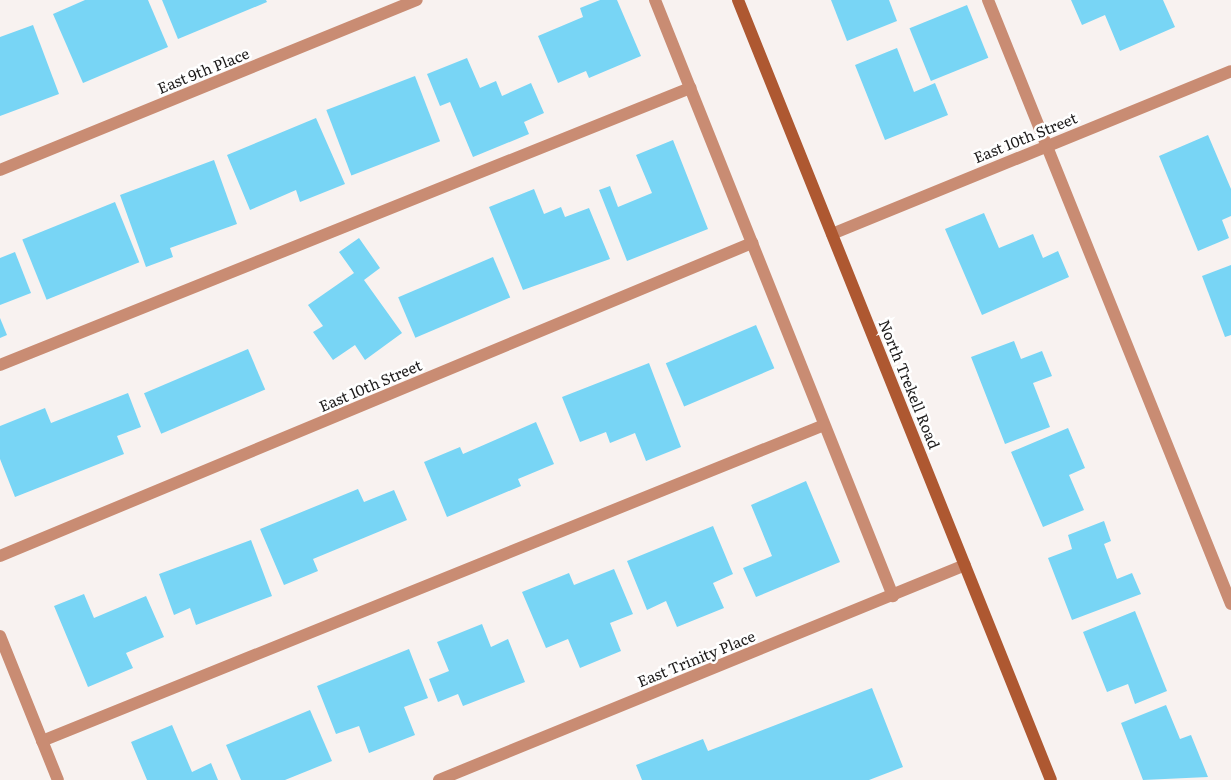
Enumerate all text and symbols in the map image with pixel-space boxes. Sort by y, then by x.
street label: East 9th Place [155,43,251,97]
street label: East 10th Street [971,108,1079,166]
street label: North Trekell Road [876,317,944,451]
street label: East 10th Street [316,355,424,415]
street label: East Trinity Place [635,626,757,690]

